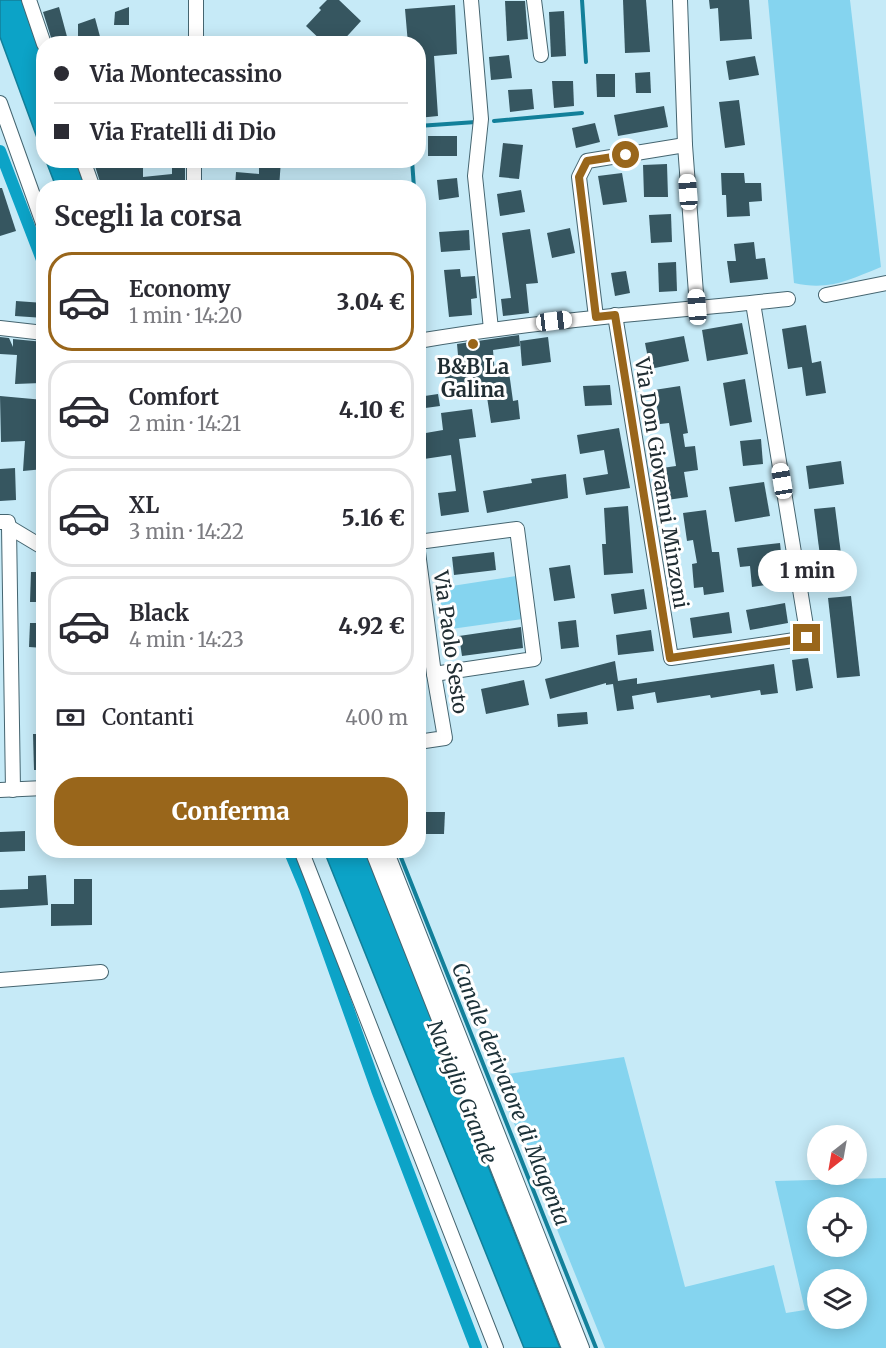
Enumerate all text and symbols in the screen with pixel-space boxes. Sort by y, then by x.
text: Via Montecassino [90,60,282,88]
text: Via Fratelli di Dio [90,118,276,146]
route start [612,141,639,168]
car [678,173,698,211]
text: Scegli la corsa [54,199,242,233]
icon: car [57,275,111,329]
text: Economy [129,275,230,303]
text: 3.04 € [337,288,405,316]
car [687,288,707,326]
text: 1 min · 14:20 [129,303,242,328]
car [535,310,573,332]
marker: B&B La Galina [466,337,480,351]
place label: B&B La Galina [437,354,509,402]
street label: Via Don Giovanni Minzoni [630,355,694,610]
icon: car [57,383,111,437]
text: Comfort [129,383,219,411]
text: 4.10 € [339,396,405,424]
text: 2 min · 14:21 [129,411,241,436]
car [770,462,794,500]
icon: car [57,491,111,545]
text: XL [129,491,159,519]
text: 5.16 € [342,504,405,532]
text: 3 min · 14:22 [129,519,244,544]
callout: 1 min [758,551,856,593]
text: 1 min [780,558,835,583]
street label: Via Paolo Sesto [428,568,473,715]
icon: car [57,599,111,653]
text: Black [129,599,189,627]
text: 4.92 € [338,612,405,640]
route end [793,624,820,651]
text: 4 min · 14:23 [129,627,244,652]
icon: cash [54,701,87,734]
text: Contanti [102,703,194,731]
text: 400 m [345,705,408,730]
button: Conferma [54,777,408,846]
water label: Canale derivatore di Magenta [446,958,576,1230]
water label: Naviglio Grande [421,1016,503,1168]
north arrow [807,1125,867,1185]
map controls [807,1125,867,1329]
button: locate [807,1197,867,1257]
button: layers [807,1269,867,1329]

